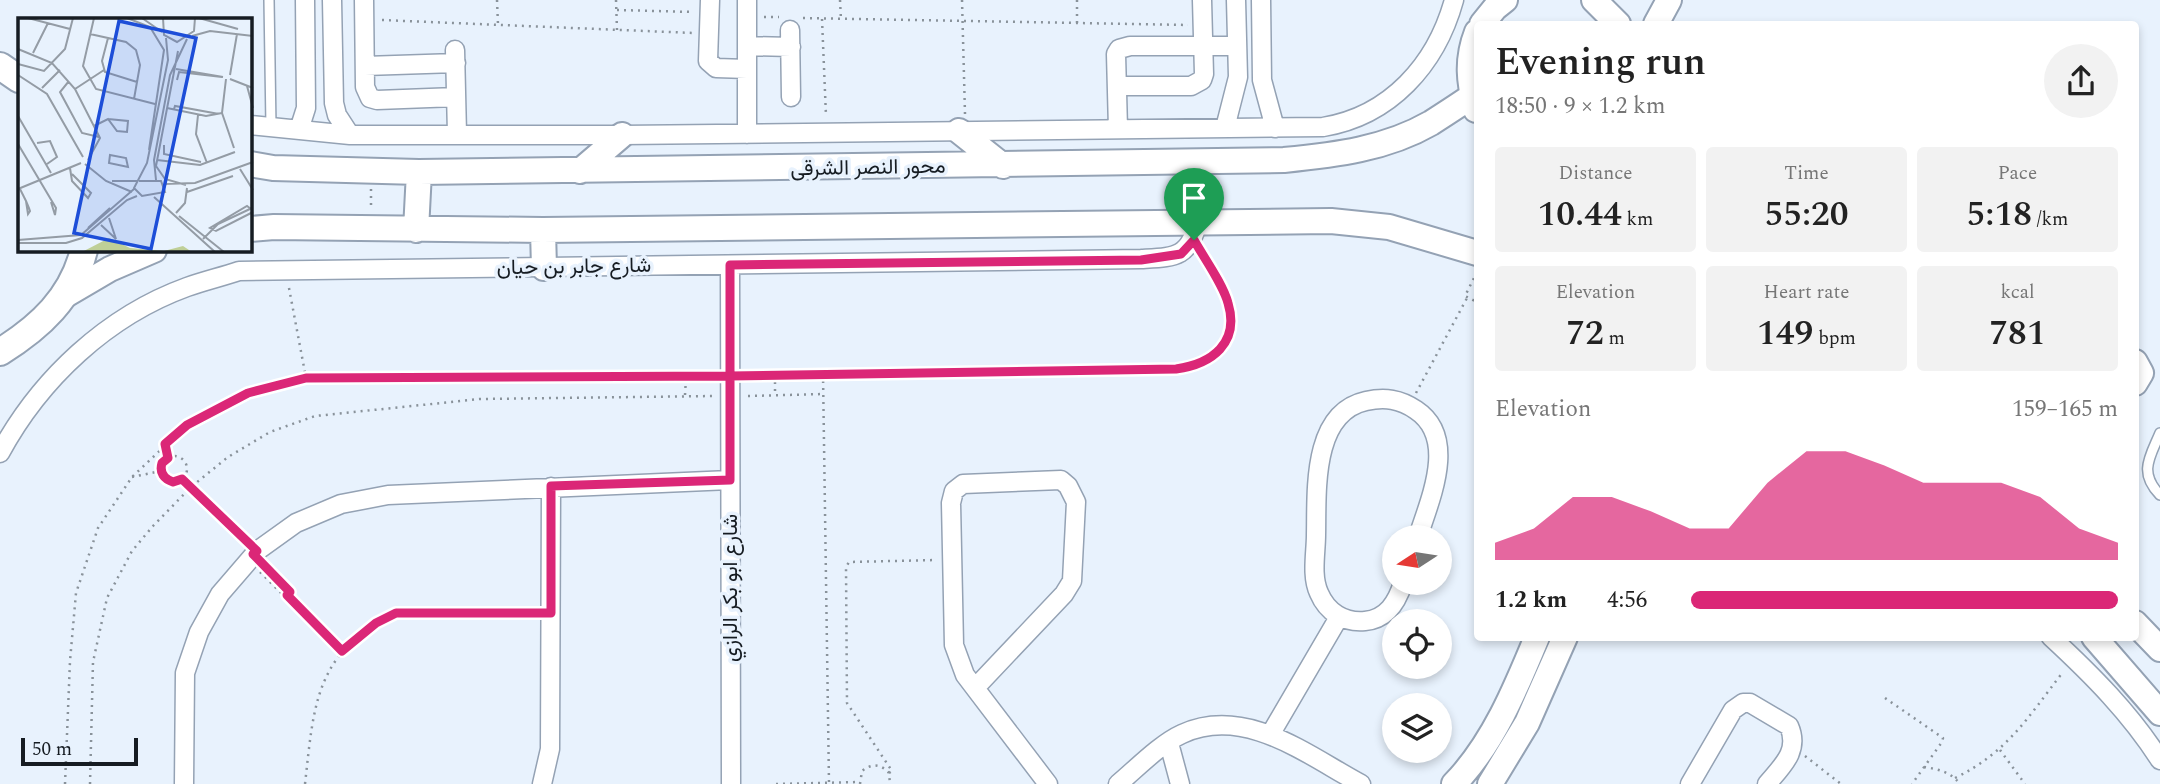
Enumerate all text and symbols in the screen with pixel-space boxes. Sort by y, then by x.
inset map [18,18,252,252]
text: Evening run [1495,34,1706,92]
button: share [2044,44,2118,118]
text: 18:50 · 9 × 1.2 km [1495,89,1666,124]
street label: محور النصر الشرقى [790,151,946,185]
text: Distance [1558,159,1633,188]
text: Time [1784,159,1829,188]
text: Pace [1998,159,2037,188]
pin [1164,168,1224,240]
icon: arrive [1175,179,1213,217]
text: 10.44 [1538,188,1622,241]
text: 55:20 [1764,188,1849,241]
text: 5:18 [1967,188,2032,241]
text: km [1622,205,1653,234]
text: /km [2032,205,2068,234]
street label: شارع جابر بن حيان [496,250,652,284]
text: Elevation [1556,278,1635,307]
text: Heart rate [1764,278,1849,307]
text: kcal [2000,278,2035,307]
text: 72 [1566,307,1604,360]
text: 149 [1757,307,1813,360]
text: 781 [1989,307,2046,360]
text: m [1604,324,1625,353]
text: bpm [1813,324,1856,353]
text: Elevation [1495,392,1591,427]
text: 159–165 m [2012,392,2118,427]
street label: شارع ابو بكر الرازي [715,514,747,662]
north arrow [1382,525,1452,595]
map controls [1382,525,1452,763]
text: 1.2 km [1495,583,1567,618]
text: 4:56 [1607,583,1647,618]
button: locate [1382,609,1452,679]
button: layers [1382,693,1452,763]
scale bar [21,735,138,767]
text: 50 m [32,735,72,764]

